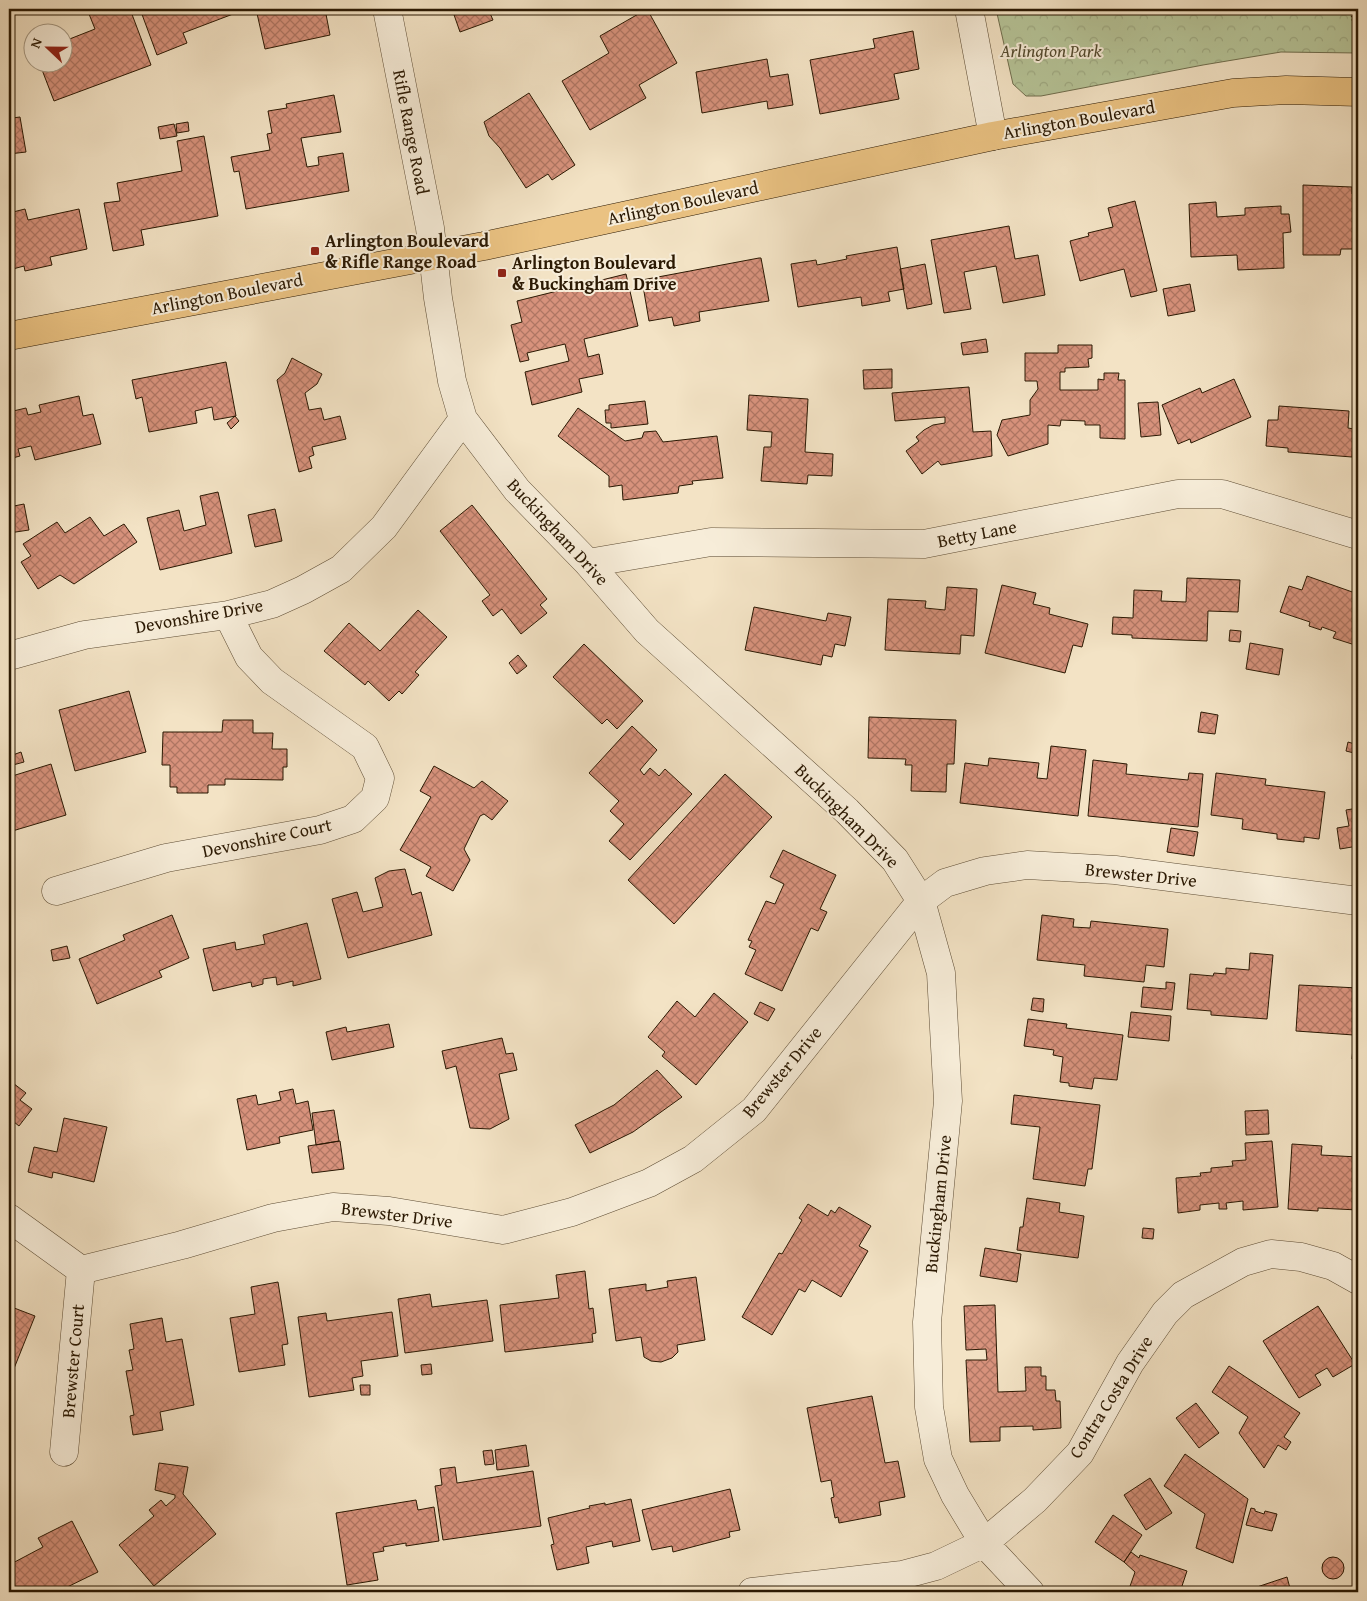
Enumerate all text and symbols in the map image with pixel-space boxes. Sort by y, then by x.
north arrow [22,22,72,72]
text: N [25,34,47,51]
park label: Arlington Park [999,37,1102,64]
street label: Rifle Range Road [386,67,437,197]
street label: Arlington Boulevard [1001,93,1157,146]
street label: Arlington Boulevard [605,173,761,232]
place label: Arlington Boulevard & Rifle Range Road [325,227,490,275]
marker: Arlington Boulevard & Rifle Range Road [309,245,321,257]
place label: Arlington Boulevard & Buckingham Drive [512,249,677,297]
street label: Arlington Boulevard [149,266,305,321]
marker: Arlington Boulevard & Buckingham Drive [496,267,508,279]
street label: Buckingham Drive [501,472,615,592]
street label: Betty Lane [935,513,1019,554]
street label: Devonshire Drive [133,591,265,640]
street label: Buckingham Drive [789,757,906,874]
street label: Devonshire Court [200,810,335,864]
street label: Brewster Drive [1084,855,1198,894]
street label: Brewster Drive [735,1020,828,1123]
street label: Buckingham Drive [917,1134,958,1274]
street label: Brewster Drive [340,1194,454,1235]
street label: Brewster Court [54,1302,91,1419]
street label: Contra Costa Drive [1062,1330,1159,1463]

